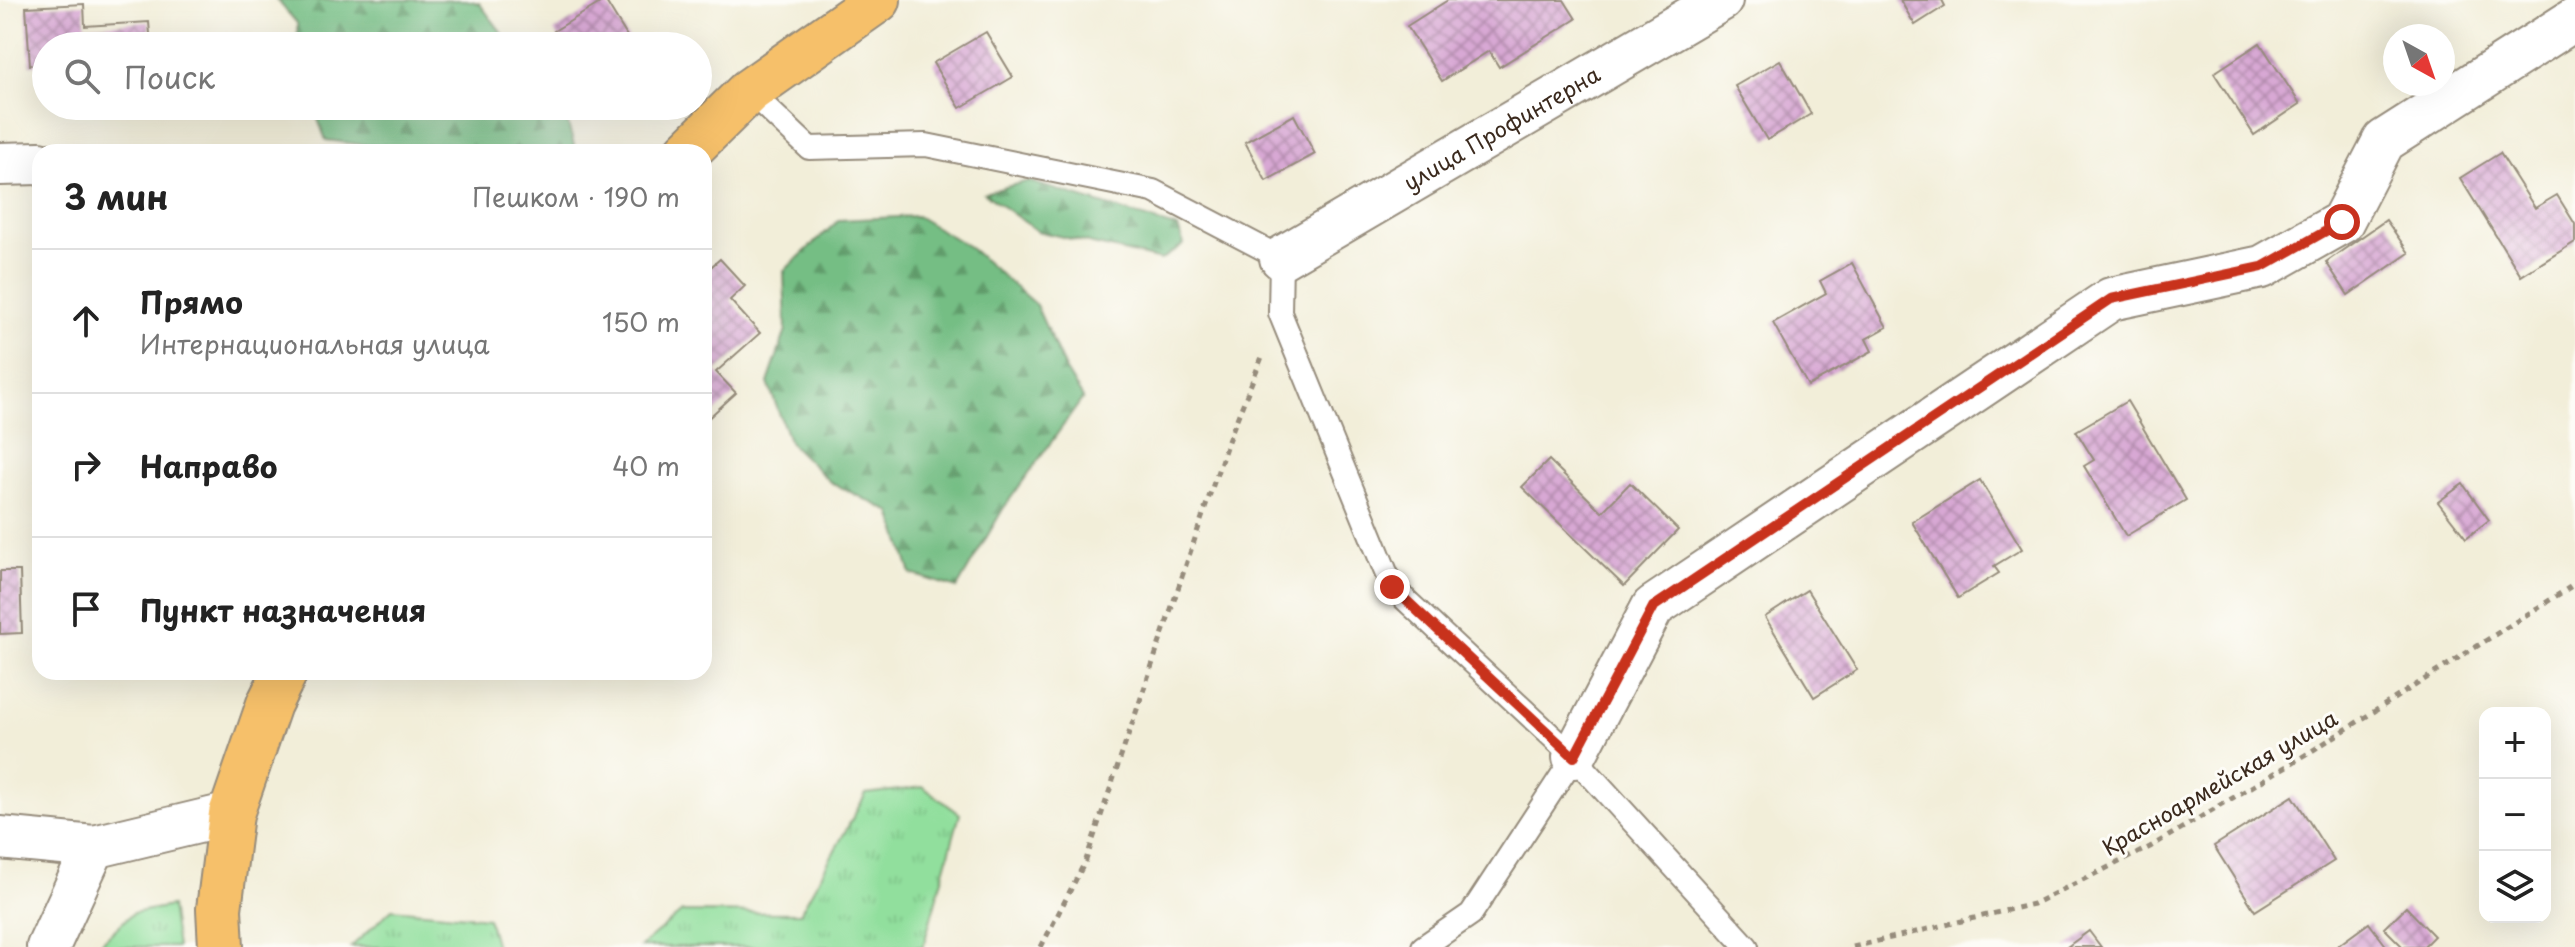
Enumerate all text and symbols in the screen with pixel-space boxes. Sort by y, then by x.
north arrow [2383,24,2455,96]
search box [32,32,712,120]
icon: search [60,54,104,98]
text: Поиск [124,54,215,99]
street label: улица Профинтерна [1397,56,1606,198]
text: 3 мин [64,170,168,222]
text: Пешком · 190 m [472,177,680,216]
route start [2324,204,2360,240]
text: Прямо [140,279,243,324]
icon: ahead [64,299,108,343]
text: 150 m [602,302,680,341]
text: Интернациональная улица [140,324,490,363]
icon: right [64,443,108,487]
text: Направо [140,443,278,488]
text: 40 m [612,446,680,485]
route end [1374,569,1410,605]
icon: arrive [64,587,108,631]
text: Пункт назначения [140,587,426,632]
street label: Красноармейская улица [2095,701,2343,863]
map controls [2479,707,2551,923]
button: + [2479,707,2551,779]
button: − [2479,779,2551,851]
button: layers [2479,851,2551,923]

